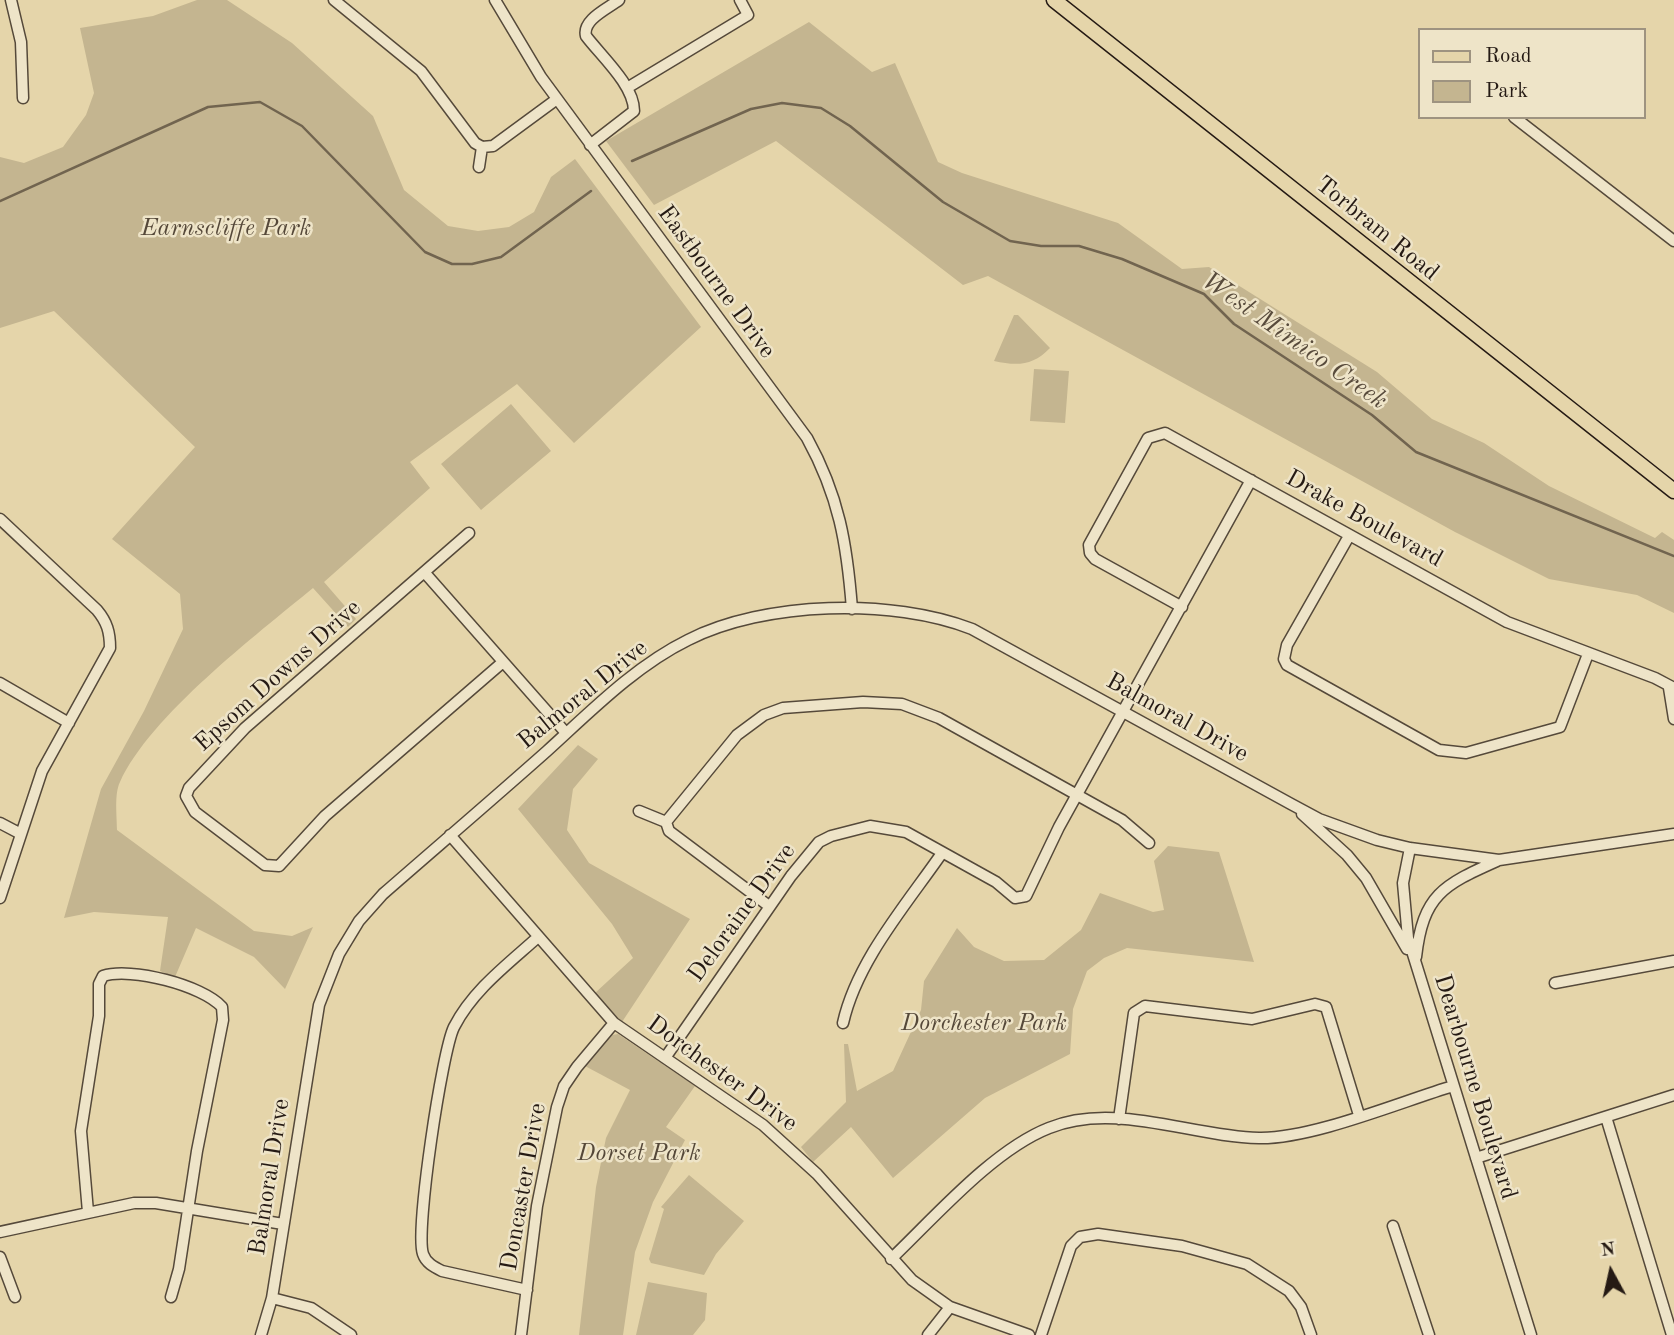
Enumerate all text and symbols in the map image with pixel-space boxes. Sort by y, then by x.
legend [1418,28,1646,119]
text: Road [1485,46,1532,67]
text: Park [1485,81,1528,102]
street label: Torbram Road [1309,170,1445,288]
street label: Eastbourne Drive [651,200,781,364]
park label: Earnscliffe Park [141,215,311,243]
water label: West Mimico Creek [1195,265,1393,417]
street label: Drake Boulevard [1280,464,1448,574]
street label: Epsom Downs Drive [189,594,367,758]
street label: Balmoral Drive [512,634,654,756]
street label: Balmoral Drive [1101,667,1253,769]
street label: Deloraine Drive [682,838,802,988]
street label: Dearbourne Boulevard [1427,971,1523,1203]
street label: Dorchester Drive [641,1010,803,1138]
park label: Dorchester Park [901,1010,1067,1038]
street label: Balmoral Drive [243,1097,297,1257]
street label: Doncaster Drive [495,1101,553,1273]
park label: Dorset Park [577,1140,701,1168]
north arrow [1576,1237,1646,1307]
text: N [1599,1240,1617,1261]

